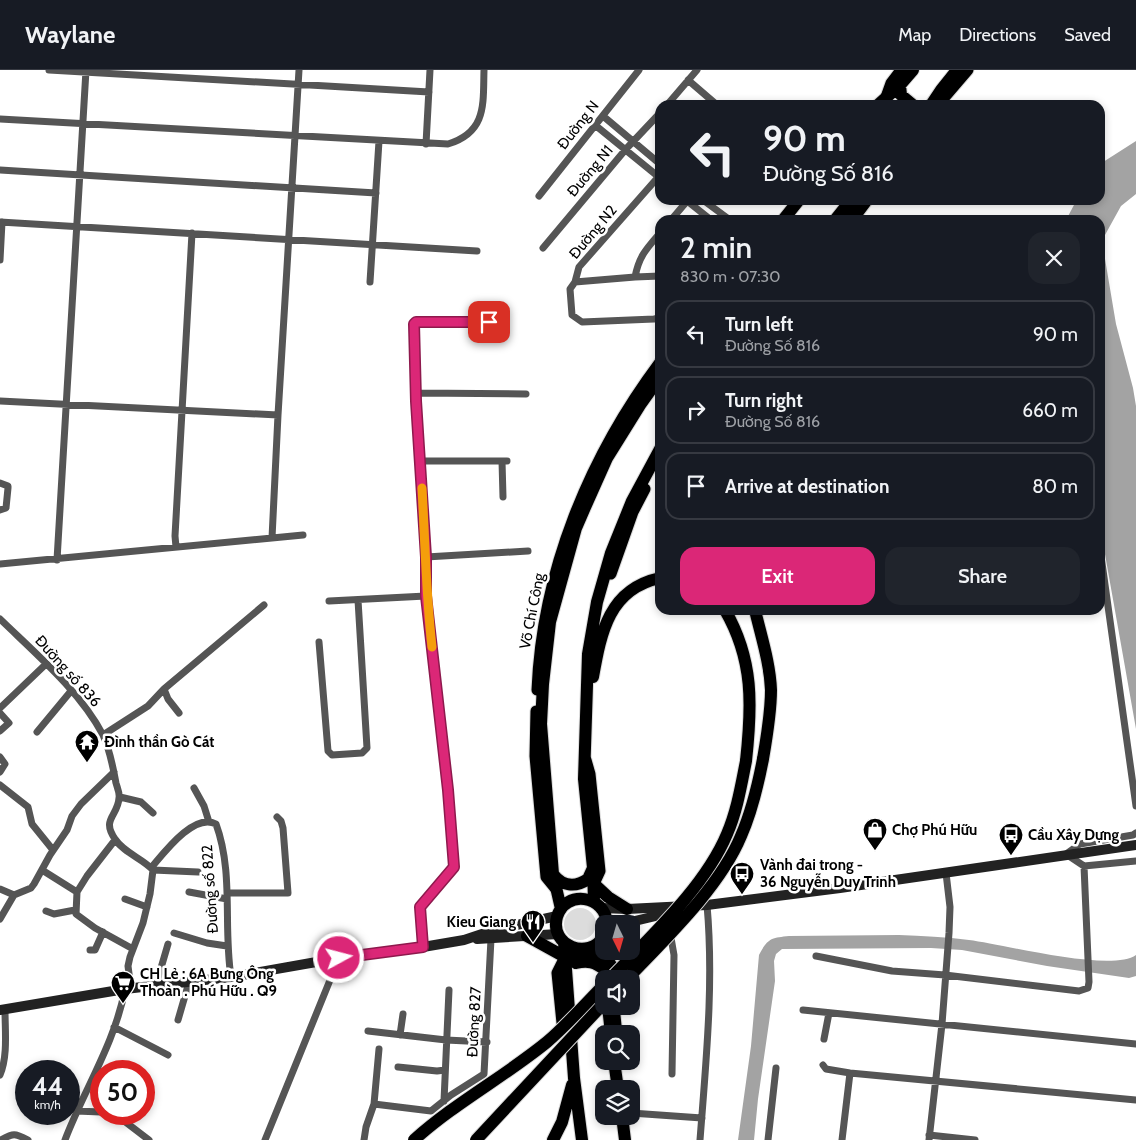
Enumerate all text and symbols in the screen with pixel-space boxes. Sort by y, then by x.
text: Waylane [25,20,115,49]
text: Map [898,24,931,46]
text: Directions [959,24,1036,46]
text: Saved [1064,24,1111,46]
street label: Đường N [553,97,603,153]
text: 90 m [763,117,846,160]
icon: left [680,120,745,185]
street label: Đường N1 [563,142,617,200]
text: Đường Số 816 [763,160,894,187]
street label: Đường N2 [565,201,621,263]
text: 2 min [680,229,752,266]
button: close [1028,232,1080,284]
text: 830 m · 07:30 [680,267,780,286]
pin [468,301,510,343]
icon: arrive [475,308,503,336]
text: Turn left [725,313,793,336]
icon: left [682,320,710,348]
text: 90 m [1033,323,1078,346]
text: Đường Số 816 [725,336,820,355]
text: Turn right [725,389,803,412]
icon: right [682,396,710,424]
text: 660 m [1022,399,1078,422]
text: Đường Số 816 [725,412,820,431]
icon: arrive [682,472,710,500]
text: Arrive at destination [725,475,889,498]
text: 80 m [1032,475,1078,498]
button: Exit [680,547,875,605]
button: Share [885,547,1080,605]
street label: Võ Chí Công [516,571,548,650]
street label: Đường số 836 [31,632,105,710]
temple icon: Đình thần Gò Cát [74,729,100,763]
place label: Đình thần Gò Cát [104,733,215,751]
shop icon: Chợ Phú Hữu [862,817,888,851]
place label: Chợ Phú Hữu [892,821,977,839]
bus stop icon: Cầu Xây Dựng [998,822,1024,856]
place label: Cầu Xây Dựng [1028,826,1119,844]
street label: Đường số 822 [198,844,222,934]
place label: Vành đai trong - 36 Nguyễn Duy Trinh [760,856,896,891]
bus stop icon: Vành đai trong - 36 Nguyễn Duy Trinh [729,861,755,895]
restaurant icon: Kieu Giang [520,909,546,943]
place label: Kieu Giang [446,913,516,931]
north arrow [595,915,640,960]
map controls [595,915,640,1125]
position arrow [312,931,364,983]
place label: CH Lẻ : 6A Bưng Ông Thoàn . Phú Hữu . Q9 [140,964,277,1000]
supermarket icon: CH Lẻ : 6A Bưng Ông Thoàn . Phú Hữu . Q9 [110,970,136,1004]
button: sound [595,970,640,1015]
street label: Đường 827 [463,986,485,1058]
button: search [595,1025,640,1070]
speed limit sign: 50 [90,1060,155,1125]
text: 44 [32,1071,63,1101]
button: layers [595,1080,640,1125]
text: km/h [34,1097,61,1112]

